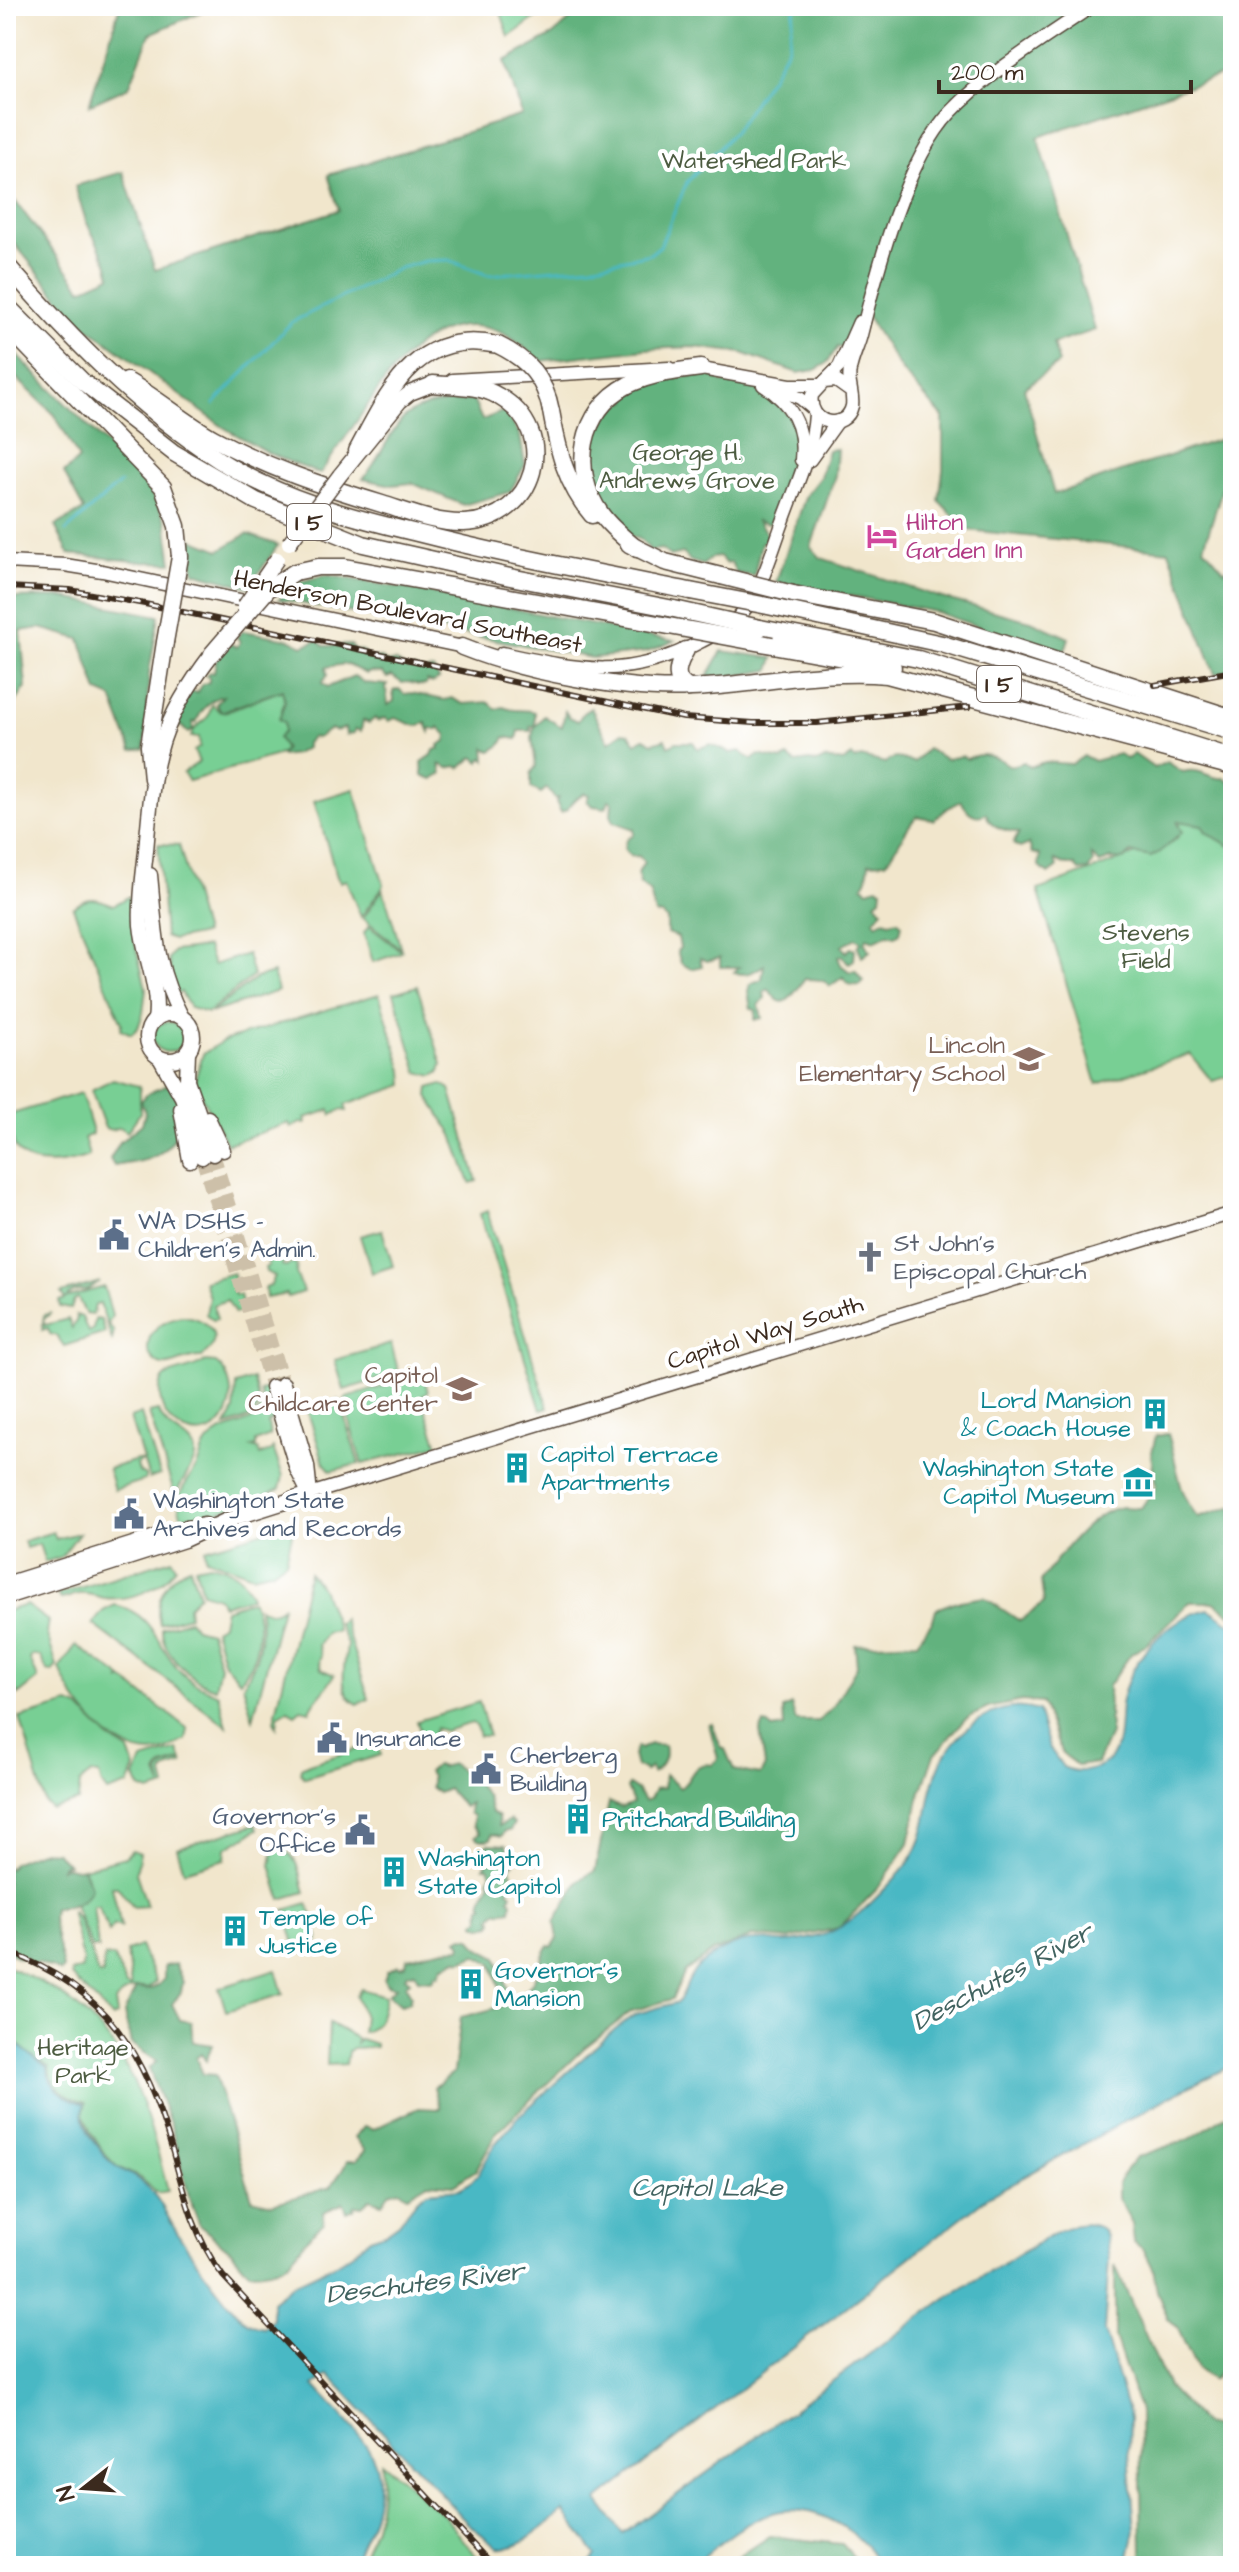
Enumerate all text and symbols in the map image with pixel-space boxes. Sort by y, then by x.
scale bar [939,44,1191,94]
text: 200 m [951,56,1024,90]
park label: Watershed Park [661,144,847,178]
park label: George H. Andrews Grove [599,436,775,498]
road number: I 5 [287,504,331,540]
place label: Hilton Garden Inn [906,506,1023,568]
hotel icon: Hilton Garden Inn [865,519,899,553]
street label: Henderson Boulevard Southeast [231,562,585,663]
road number: I 5 [977,666,1021,702]
park label: Stevens Field [1102,916,1190,978]
place label: Lincoln Elementary School [799,1029,1005,1092]
school or university icon: Lincoln Elementary School [1012,1042,1046,1076]
place label: WA DSHS - Children's Admin. [138,1205,316,1267]
public building icon: WA DSHS - Children's Admin. [97,1218,131,1252]
place label: St John's Episcopal Church [894,1227,1086,1289]
church icon: St John's Episcopal Church [853,1240,887,1274]
street label: Capitol Way South [663,1287,868,1380]
place label: Capitol Childcare Center [248,1359,438,1421]
school or university icon: Capitol Childcare Center [445,1372,479,1406]
place label: Lord Mansion & Coach House [961,1384,1131,1446]
building icon: Lord Mansion & Coach House [1138,1397,1172,1431]
place label: Capitol Terrace Apartments [541,1438,719,1500]
building icon: Capitol Terrace Apartments [500,1451,534,1485]
place label: Washington State Capitol Museum [922,1452,1114,1514]
museum icon: Washington State Capitol Museum [1121,1465,1155,1499]
place label: Washington State Archives and Records [153,1484,402,1546]
public building icon: Washington State Archives and Records [112,1497,146,1531]
public building icon: Insurance [315,1721,349,1755]
place label: Insurance [356,1722,462,1756]
place label: Cherberg Building [510,1739,617,1802]
public building icon: Cherberg Building [469,1752,503,1786]
place label: Governor's Office [213,1800,336,1862]
building icon: Pritchard Building [561,1802,595,1836]
place label: Pritchard Building [602,1803,795,1838]
public building icon: Governor's Office [343,1813,377,1847]
place label: Washington State Capitol [418,1842,561,1904]
building icon: Washington State Capitol [377,1855,411,1889]
place label: Temple of Justice [259,1901,374,1963]
water label: Deschutes River [906,1913,1101,2039]
building icon: Temple of Justice [218,1914,252,1948]
place label: Governor's Mansion [495,1954,618,2016]
building icon: Governor's Mansion [454,1967,488,2001]
park label: Heritage Park [37,2031,129,2093]
water label: Capitol Lake [632,2170,784,2206]
water label: Deschutes River [324,2253,529,2313]
north arrow [44,2448,124,2528]
text: N [49,2482,83,2505]

